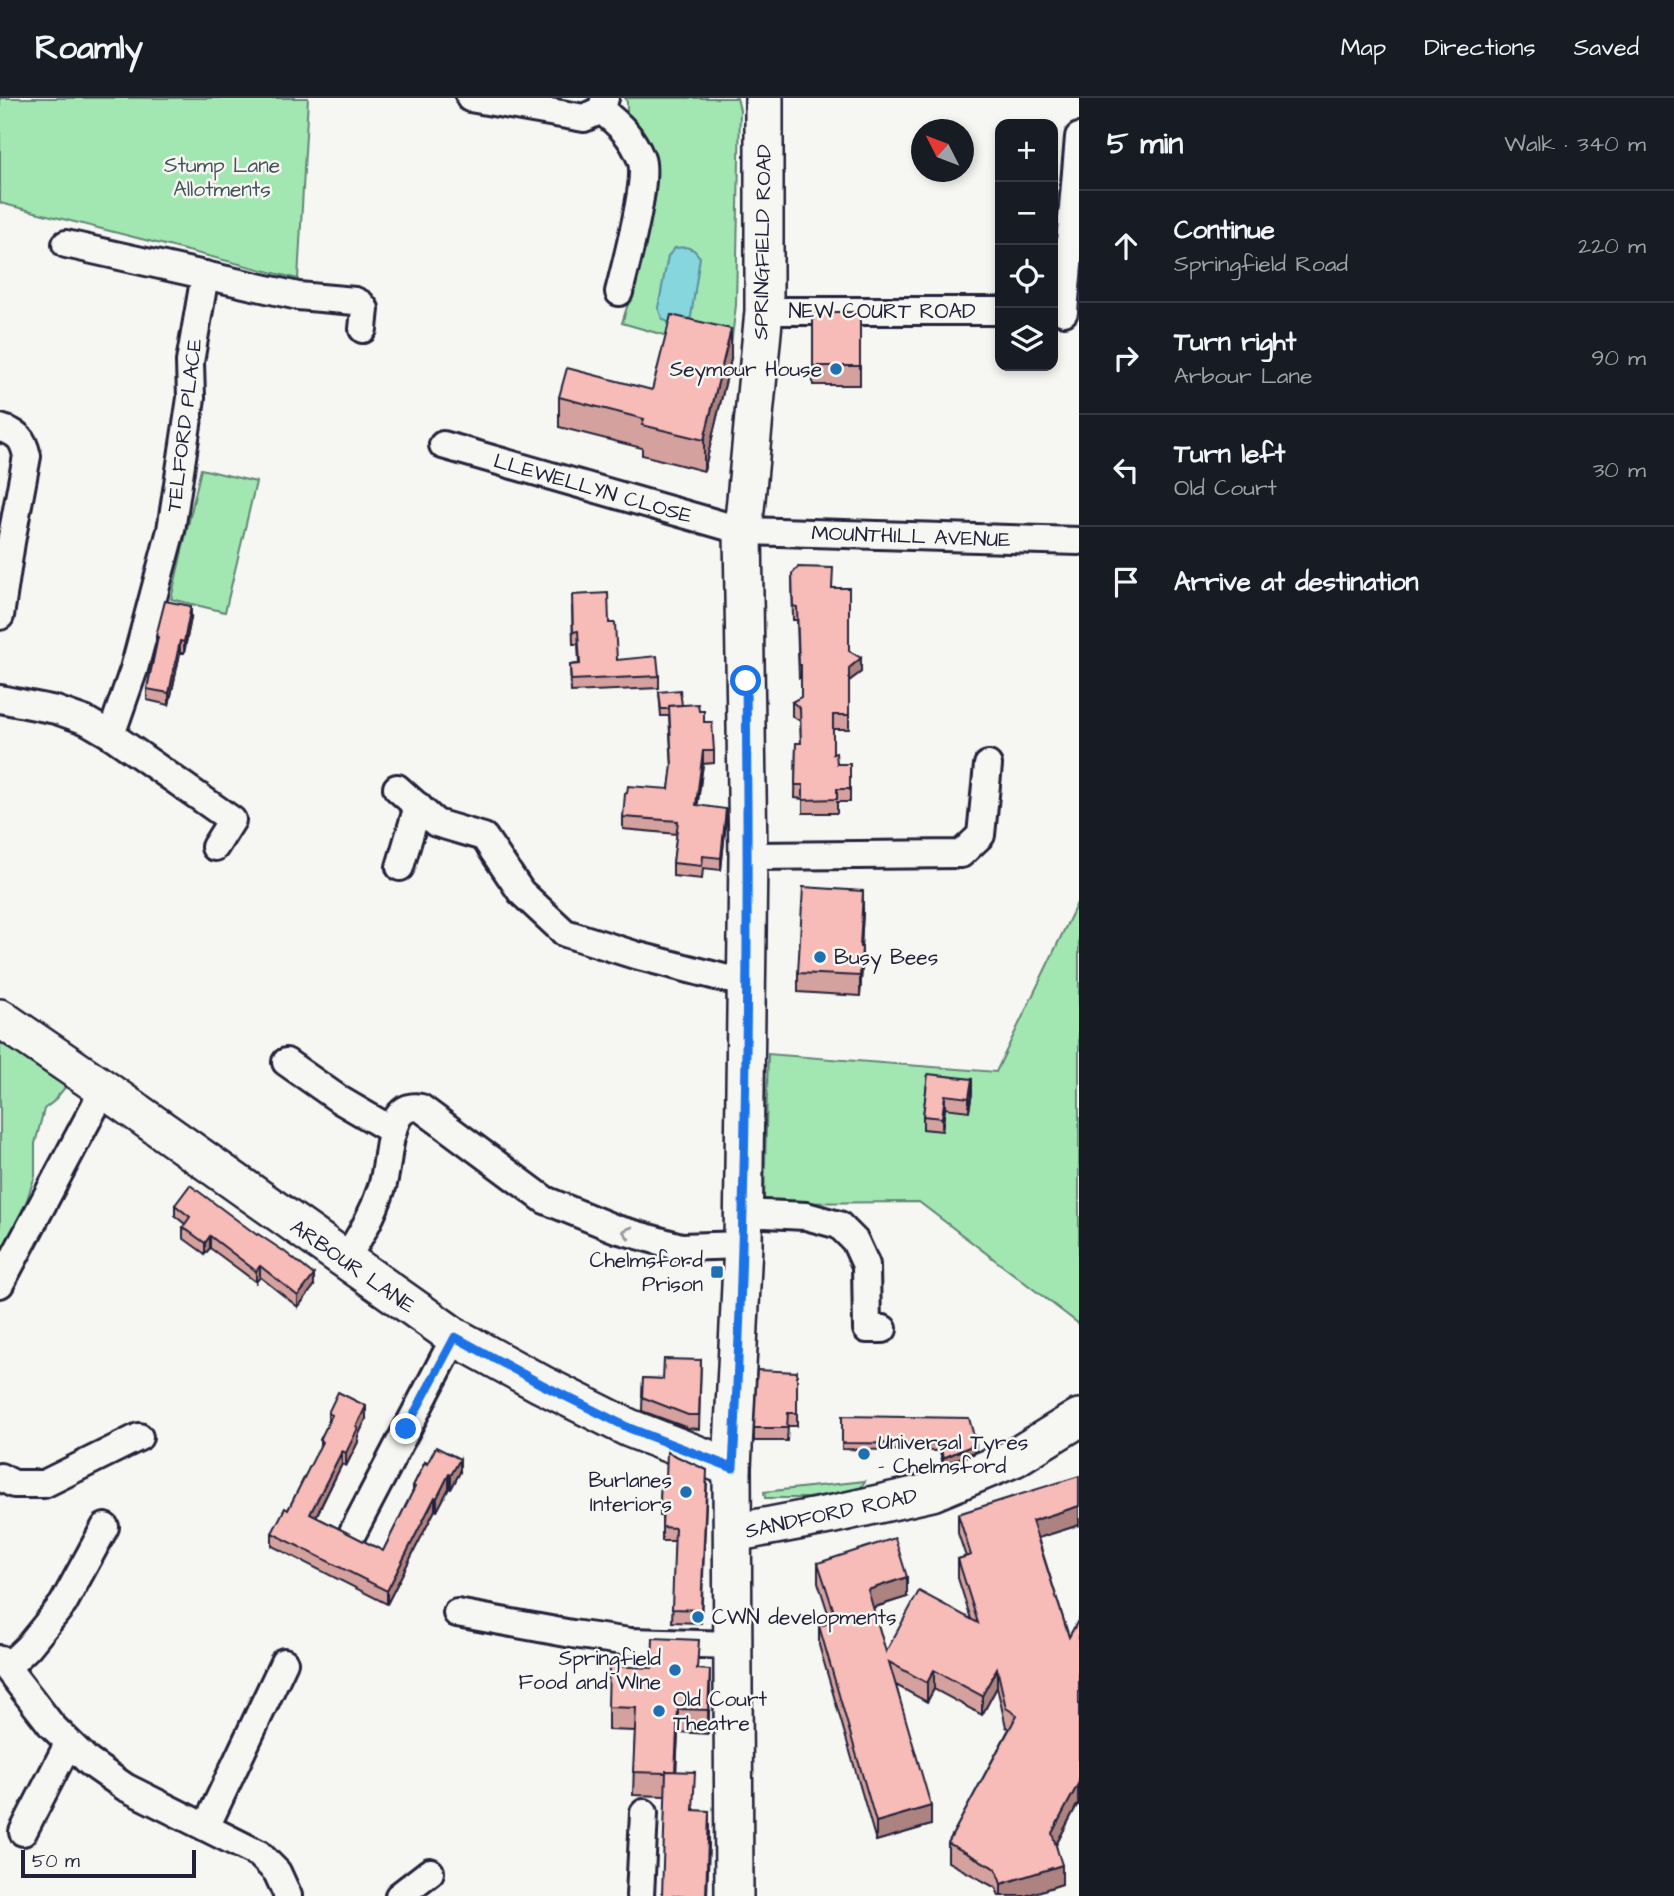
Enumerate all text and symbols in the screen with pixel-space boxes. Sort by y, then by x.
text: Roamly [35,25,143,71]
text: Map [1341,31,1386,65]
text: Directions [1424,31,1536,65]
text: Saved [1574,31,1639,65]
north arrow [911,119,974,182]
map controls [995,119,1058,371]
button: + [995,119,1058,182]
text: 5 min [1107,123,1183,165]
text: Walk · 340 m [1504,128,1646,160]
street label: SPRINGFIELD ROAD [746,144,779,340]
park label: Stump Lane Allotments [164,151,280,204]
button: − [995,182,1058,245]
text: Continue [1174,212,1275,248]
icon: ahead [1107,227,1145,265]
text: 220 m [1578,230,1646,262]
button: locate [995,245,1058,308]
text: Springfield Road [1174,248,1348,280]
street label: NEW COURT ROAD [788,297,976,326]
button: layers [995,308,1058,371]
text: Turn right [1174,324,1296,360]
street label: TELFORD PLACE [159,336,210,513]
icon: right [1107,339,1145,377]
text: 90 m [1591,342,1646,374]
place label: Seymour House [670,355,822,386]
text: Arbour Lane [1174,360,1312,392]
marker: Seymour House [828,361,844,377]
text: Turn left [1174,436,1285,472]
street label: LLEWELLYN CLOSE [490,446,696,531]
icon: left [1107,451,1145,489]
text: 30 m [1593,454,1646,486]
text: Old Court [1174,472,1277,504]
street label: MOUNTHILL AVENUE [811,519,1012,554]
icon: arrive [1107,563,1145,601]
text: Arrive at destination [1174,564,1419,600]
route start [730,665,761,696]
place label: Busy Bees [834,943,938,974]
marker: Busy Bees [812,949,828,965]
street label: ARBOUR LANE [285,1213,421,1321]
one-way arrow [622,1226,634,1240]
place label: Chelmsford Prison [590,1246,703,1299]
marker: Chelmsford Prison [709,1264,725,1280]
route end [390,1413,421,1444]
place label: Universal Tyres - Chelmsford [878,1428,1028,1481]
marker: Universal Tyres - Chelmsford [856,1446,872,1462]
place label: Burlanes Interiors [588,1466,672,1519]
street label: SANDFORD ROAD [742,1481,920,1546]
marker: Burlanes Interiors [678,1484,694,1500]
place label: CWN developments [712,1603,897,1633]
marker: CWN developments [690,1609,706,1625]
place label: Springfield Food and WIne [519,1644,661,1697]
marker: Springfield Food and WIne [667,1662,683,1678]
place label: Old Court Theatre [673,1685,767,1738]
marker: Old Court Theatre [651,1703,667,1719]
scale bar [21,1847,196,1879]
text: 50 m [32,1848,80,1875]

